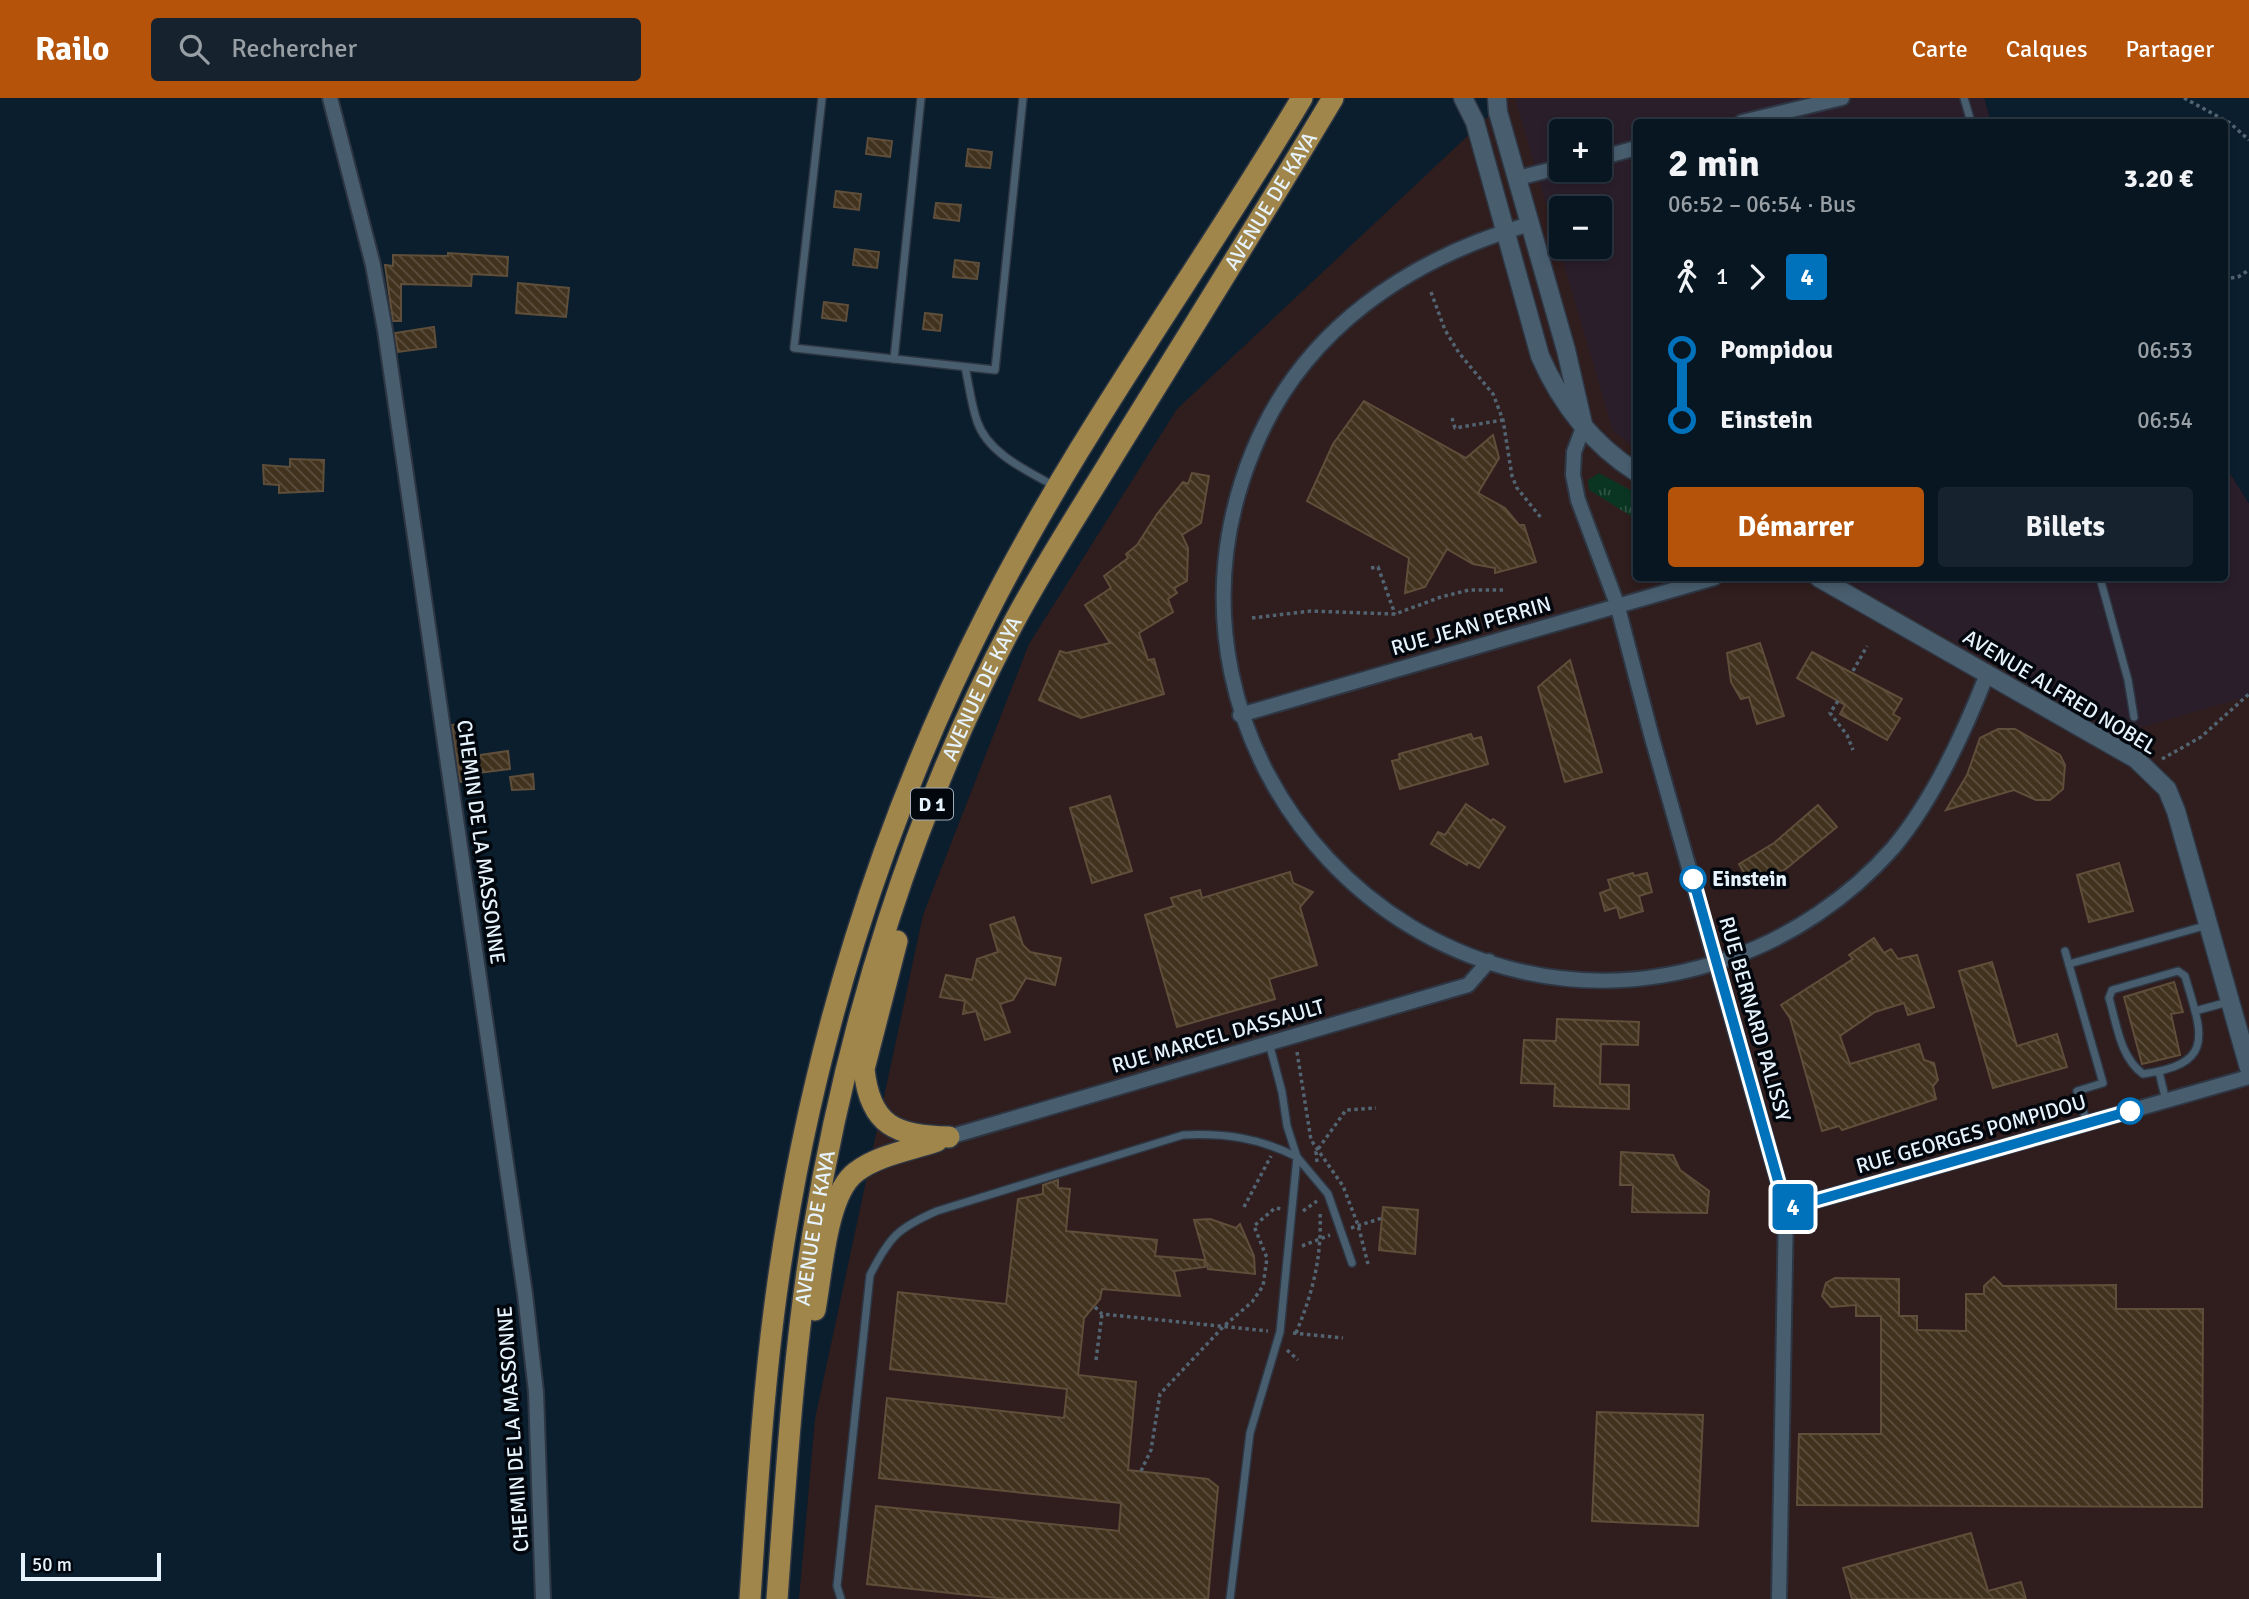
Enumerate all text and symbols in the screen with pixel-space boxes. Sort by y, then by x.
search box [151,18,641,81]
text: Railo [35,29,109,70]
icon: search [175,30,213,68]
text: Rechercher [231,33,357,65]
text: Carte [1912,34,1968,64]
text: Calques [2006,34,2087,64]
text: Partager [2125,34,2214,64]
map controls [1549,119,1612,259]
button: + [1549,119,1612,182]
street label: AVENUE DE KAYA [1218,127,1323,275]
text: 2 min [1668,140,1760,187]
text: 3.20 € [2124,163,2193,195]
text: 06:52 – 06:54 · Bus [1668,190,1856,219]
button: − [1549,196,1612,259]
icon: walk [1668,258,1706,296]
icon: forward [1738,258,1776,296]
text: 1 [1716,262,1728,291]
text: 4 [1800,262,1813,292]
text: Pompidou [1720,334,1833,366]
text: 06:53 [2137,336,2193,365]
text: Einstein [1720,404,1813,436]
text: 06:54 [2137,406,2193,435]
button: Démarrer [1668,487,1924,567]
button: Billets [1938,487,2193,567]
street label: RUE JEAN PERRIN [1388,591,1554,661]
street label: AVENUE DE KAYA [936,612,1028,765]
street label: AVENUE ALFRED NOBEL [1958,624,2162,760]
street label: CHEMIN DE LA MASSONNE [451,718,511,966]
road number: D 1 [911,789,953,820]
marker: Einstein [1680,866,1706,892]
place label: Einstein [1712,866,1787,892]
street label: RUE BERNARD PALISSY [1713,913,1797,1125]
street label: RUE MARCEL DASSAULT [1109,993,1328,1079]
street label: RUE GEORGES POMPIDOU [1853,1089,2089,1179]
unlabelled marker [2117,1098,2143,1124]
street label: AVENUE DE KAYA [790,1148,841,1307]
line badge: 4 [1770,1184,1816,1230]
text: 4 [1787,1192,1799,1222]
street label: CHEMIN DE LA MASSONNE [491,1305,535,1553]
scale bar [21,1550,161,1582]
text: 50 m [32,1553,72,1577]

